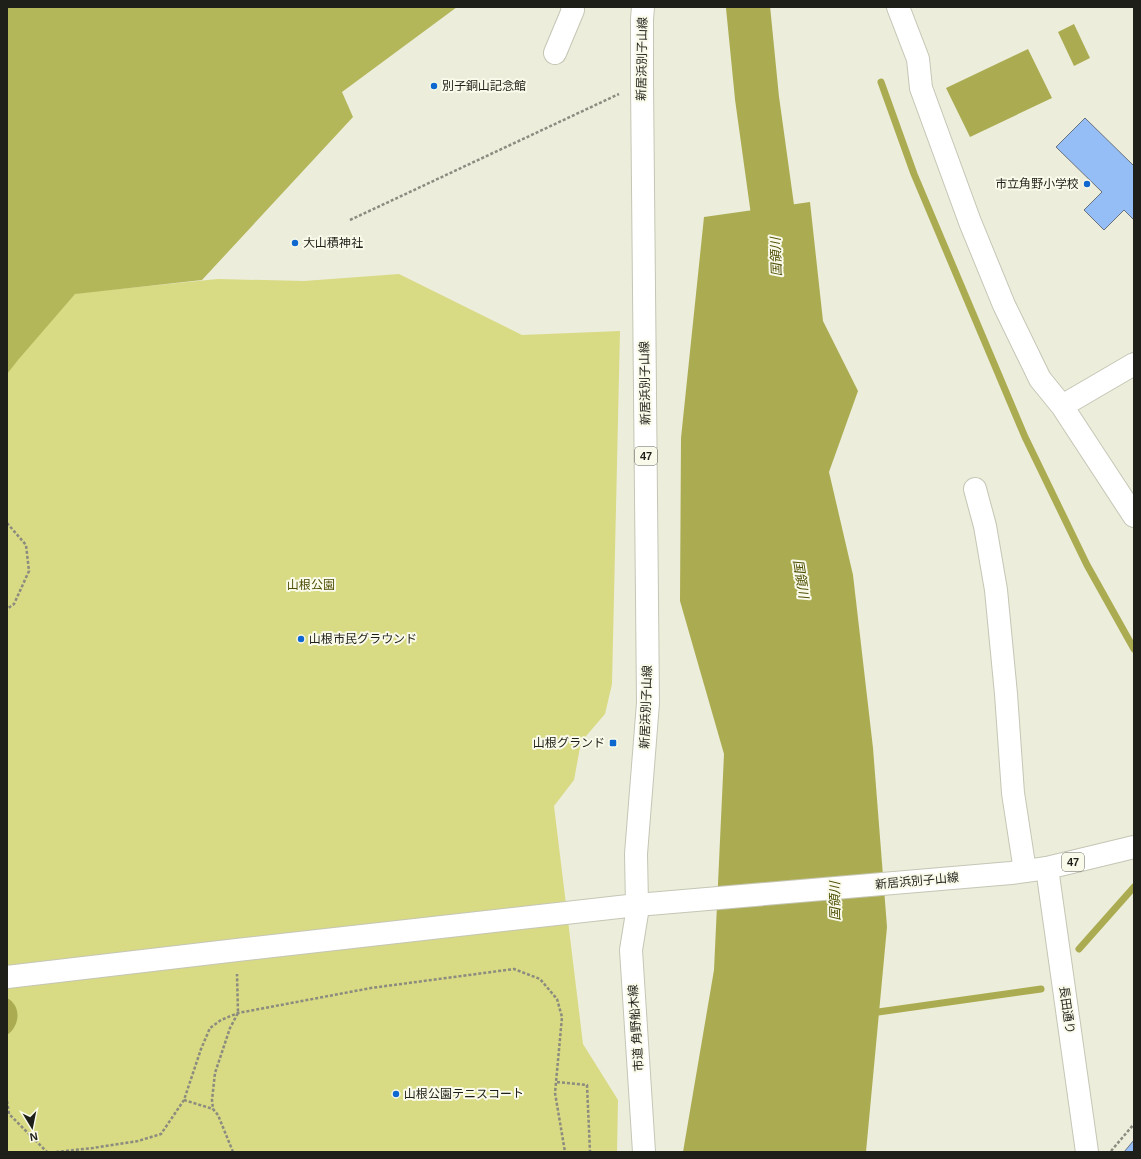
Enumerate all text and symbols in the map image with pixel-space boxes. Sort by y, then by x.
street label: 新居浜別子山線 [634,17,650,101]
place label: 別子銅山記念館 [442,79,526,93]
marker: 別子銅山記念館 [429,81,439,91]
place label: 市立角野小学校 [995,177,1079,191]
marker: 市立角野小学校 [1082,179,1092,189]
water label: 国領川 [768,235,784,277]
place label: 大山積神社 [303,236,363,250]
marker: 大山積神社 [290,238,300,248]
street label: 新居浜別子山線 [637,341,653,425]
road number: 47 [635,447,657,465]
water label: 国領川 [791,559,812,601]
park label: 山根公園 [287,578,335,592]
place label: 山根市民グラウンド [309,632,417,646]
marker: 山根市民グラウンド [296,634,306,644]
street label: 新居浜別子山線 [638,665,654,749]
place label: 山根グランド [533,736,605,750]
marker: 山根グランド [608,738,618,748]
road number: 47 [1062,853,1084,871]
street label: 新居浜別子山線 [875,870,959,892]
water label: 国領川 [827,879,843,921]
street label: 市道 角野船木線 [626,984,646,1072]
street label: 長田通り [1057,985,1077,1035]
place label: 山根公園テニスコート [404,1087,524,1101]
marker: 山根公園テニスコート [391,1089,401,1099]
north arrow [12,1107,52,1147]
text: N [29,1130,39,1143]

